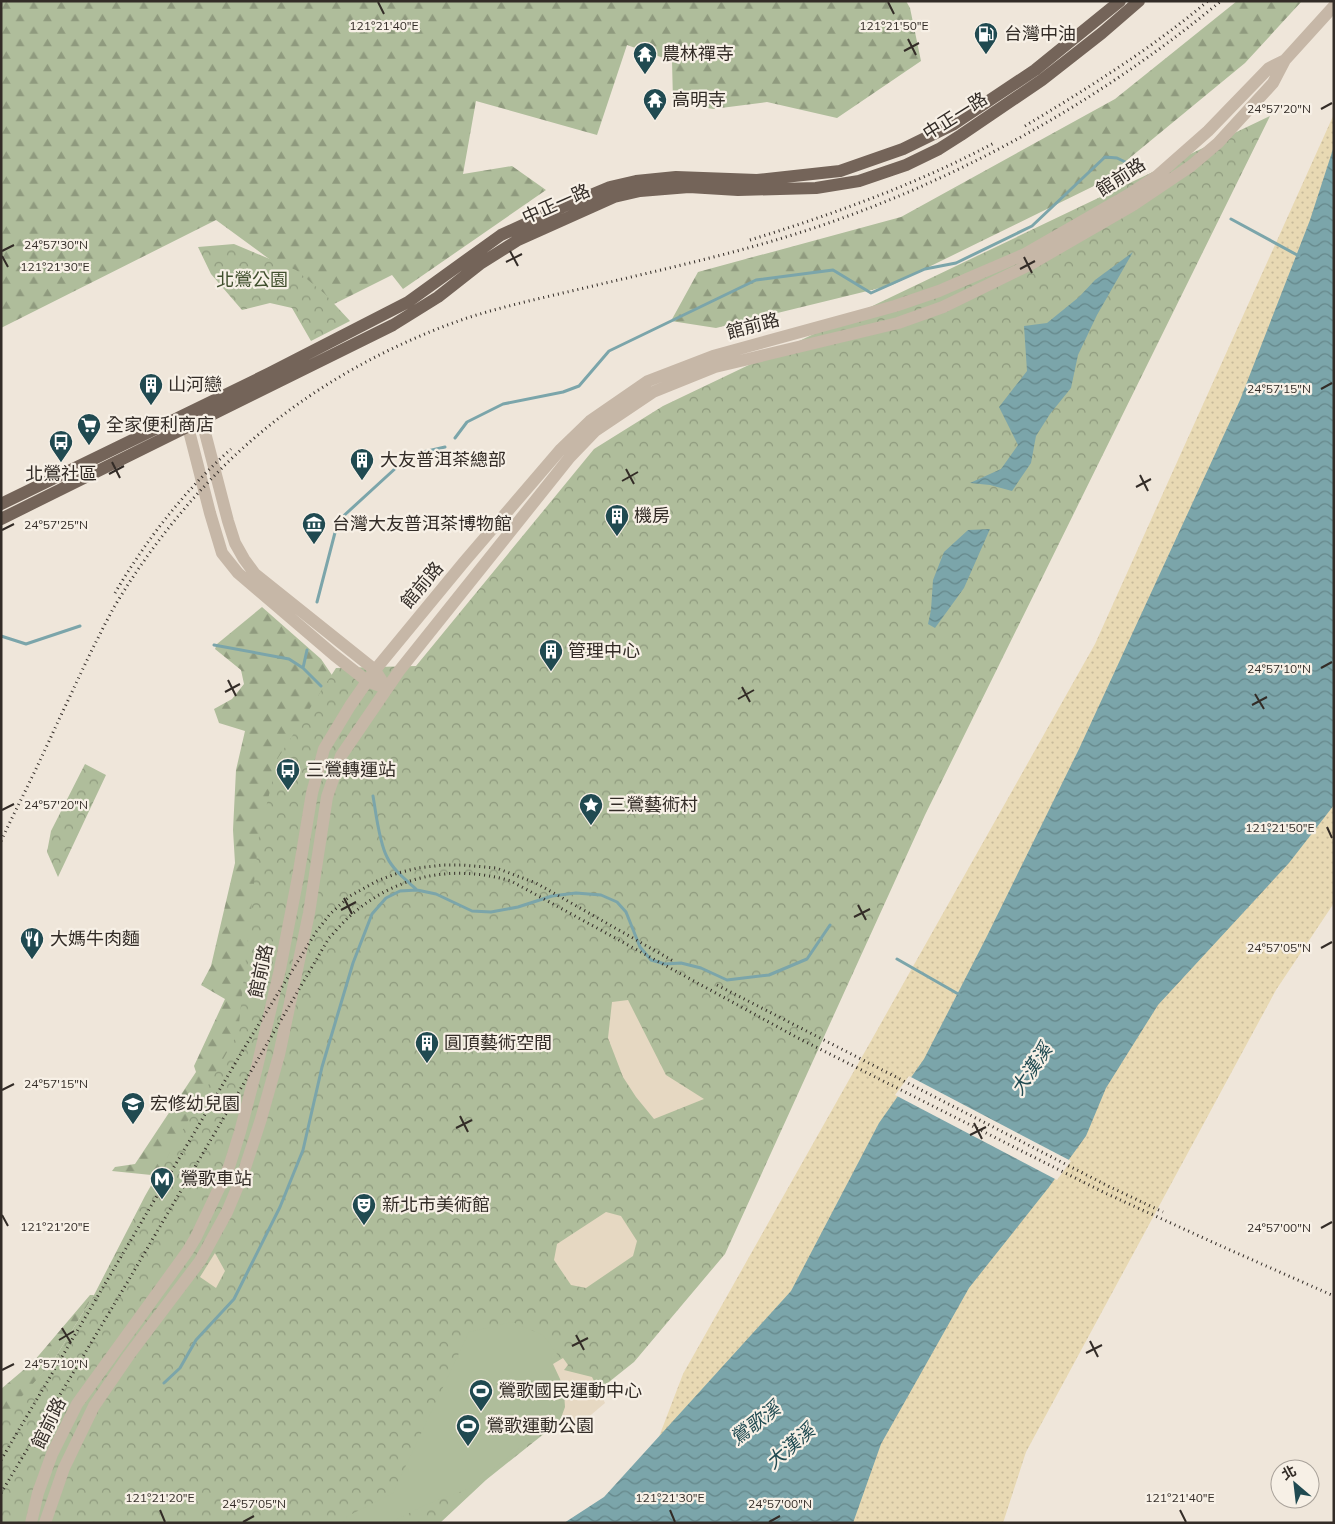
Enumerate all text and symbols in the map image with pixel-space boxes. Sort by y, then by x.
text: 121°21'40"E [349,18,419,33]
text: 121°21'50"E [859,18,929,33]
fuel station icon: 台灣中油 [973,21,999,55]
place label: 台灣中油 [1004,22,1076,45]
temple icon: 農林禪寺 [632,41,658,75]
place label: 農林禪寺 [662,42,734,65]
temple icon: 高明寺 [642,87,668,121]
street label: 中正一路 [918,87,991,144]
place label: 高明寺 [672,88,726,111]
text: 24°57'20"N [1247,101,1311,116]
street label: 館前路 [1092,152,1150,201]
street label: 中正一路 [518,178,593,229]
text: 24°57'30"N [24,237,88,252]
text: 121°21'30"E [20,259,90,274]
park label: 北鶯公園 [216,268,288,291]
street label: 館前路 [724,307,782,344]
building icon: 山河戀 [138,372,164,406]
place label: 山河戀 [168,373,222,396]
text: 24°57'15"N [1247,381,1311,396]
supermarket icon: 全家便利商店 [76,412,102,446]
place label: 全家便利商店 [106,413,214,436]
bus stop icon: 北鶯社區 [48,429,74,463]
building icon: 大友普洱茶總部 [349,447,375,481]
place label: 大友普洱茶總部 [380,448,506,471]
place label: 北鶯社區 [25,462,97,485]
building icon: 機房 [604,503,630,537]
place label: 機房 [634,504,670,527]
museum icon: 台灣大友普洱茶博物館 [301,511,327,545]
place label: 台灣大友普洱茶博物館 [332,512,512,535]
text: 24°57'25"N [24,517,88,532]
street label: 館前路 [395,557,448,613]
building icon: 管理中心 [538,638,564,672]
place label: 管理中心 [568,639,640,662]
text: 24°57'10"N [1247,661,1311,676]
bus stop icon: 三鶯轉運站 [275,757,301,791]
place label: 三鶯轉運站 [306,758,396,781]
place icon: 三鶯藝術村 [578,792,604,826]
place label: 三鶯藝術村 [608,793,698,816]
text: 24°57'20"N [24,797,88,812]
text: 121°21'50"E [1245,820,1315,835]
restaurant icon: 大媽牛肉麵 [19,926,45,960]
place label: 大媽牛肉麵 [50,927,140,950]
text: 24°57'05"N [1247,940,1311,955]
street label: 館前路 [244,942,277,1000]
building icon: 圓頂藝術空間 [414,1030,440,1064]
place label: 圓頂藝術空間 [444,1031,552,1054]
water label: 大漢溪 [1005,1036,1059,1099]
text: 24°57'15"N [24,1076,88,1091]
school or university icon: 宏修幼兒園 [120,1091,146,1125]
place label: 宏修幼兒園 [150,1092,240,1115]
metro station icon: 鶯歌車站 [149,1166,175,1200]
place label: 鶯歌車站 [180,1167,252,1190]
theatre icon: 新北市美術館 [351,1192,377,1226]
place label: 新北市美術館 [382,1193,490,1216]
text: 121°21'20"E [20,1219,90,1234]
text: 24°57'00"N [1247,1220,1311,1235]
text: 24°57'10"N [24,1356,88,1371]
sports icon: 鶯歌國民運動中心 [468,1378,494,1412]
place label: 鶯歌國民運動中心 [498,1379,642,1402]
street label: 館前路 [26,1393,71,1452]
water label: 鶯歌溪 [725,1394,787,1450]
sports icon: 鶯歌運動公園 [455,1413,481,1447]
place label: 鶯歌運動公園 [486,1414,594,1437]
water label: 大漢溪 [761,1416,822,1474]
north arrow [1270,1459,1320,1509]
text: 北 [1278,1461,1299,1484]
text: 121°21'20"E [125,1490,195,1505]
text: 121°21'30"E [635,1490,705,1505]
text: 121°21'40"E [1145,1490,1215,1505]
text: 24°57'05"N [222,1496,286,1511]
text: 24°57'00"N [748,1496,812,1511]

